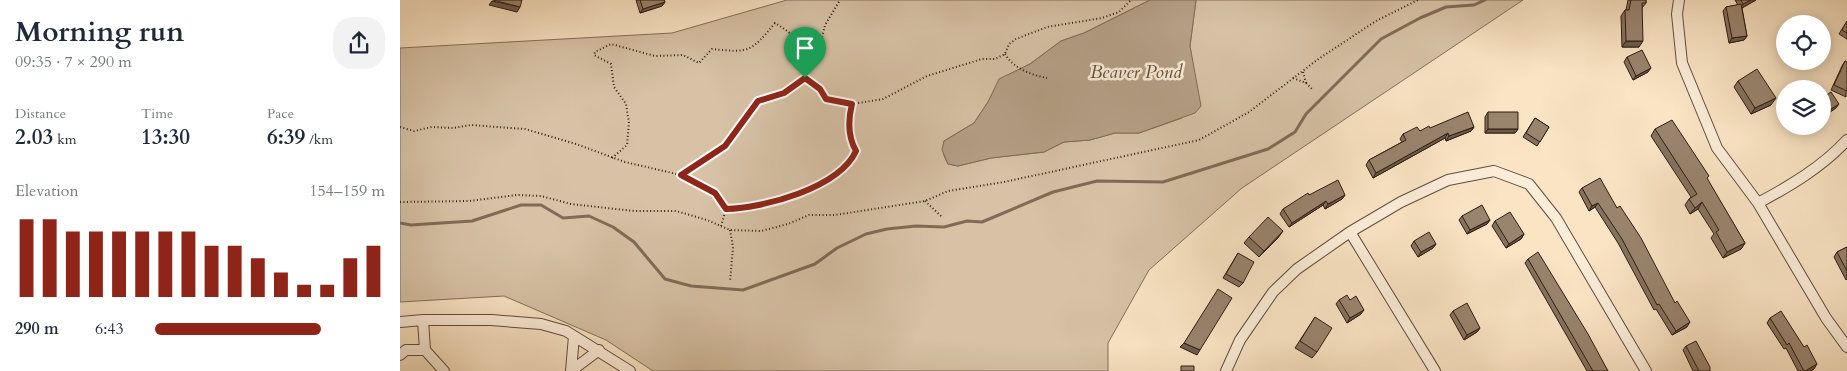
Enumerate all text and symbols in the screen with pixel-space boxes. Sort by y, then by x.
text: Morning run [15,13,184,51]
map controls [1776,15,1831,135]
button: locate [1776,15,1831,70]
button: share [333,17,385,69]
pin [784,27,826,78]
icon: arrive [791,34,819,62]
text: 09:35 · 7 × 290 m [15,51,132,73]
water label: Beaver Pond [1090,59,1183,85]
button: layers [1776,80,1831,135]
text: Distance [15,104,66,123]
text: Time [141,104,173,123]
text: Pace [267,104,294,123]
text: 2.03 [15,123,53,152]
text: 13:30 [141,123,190,152]
text: 6:39 [267,123,305,152]
text: km [53,130,76,149]
text: /km [305,130,333,149]
text: Elevation [15,180,79,202]
text: 154–159 m [309,180,385,202]
text: 290 m [15,318,59,340]
text: 6:43 [95,318,124,340]

